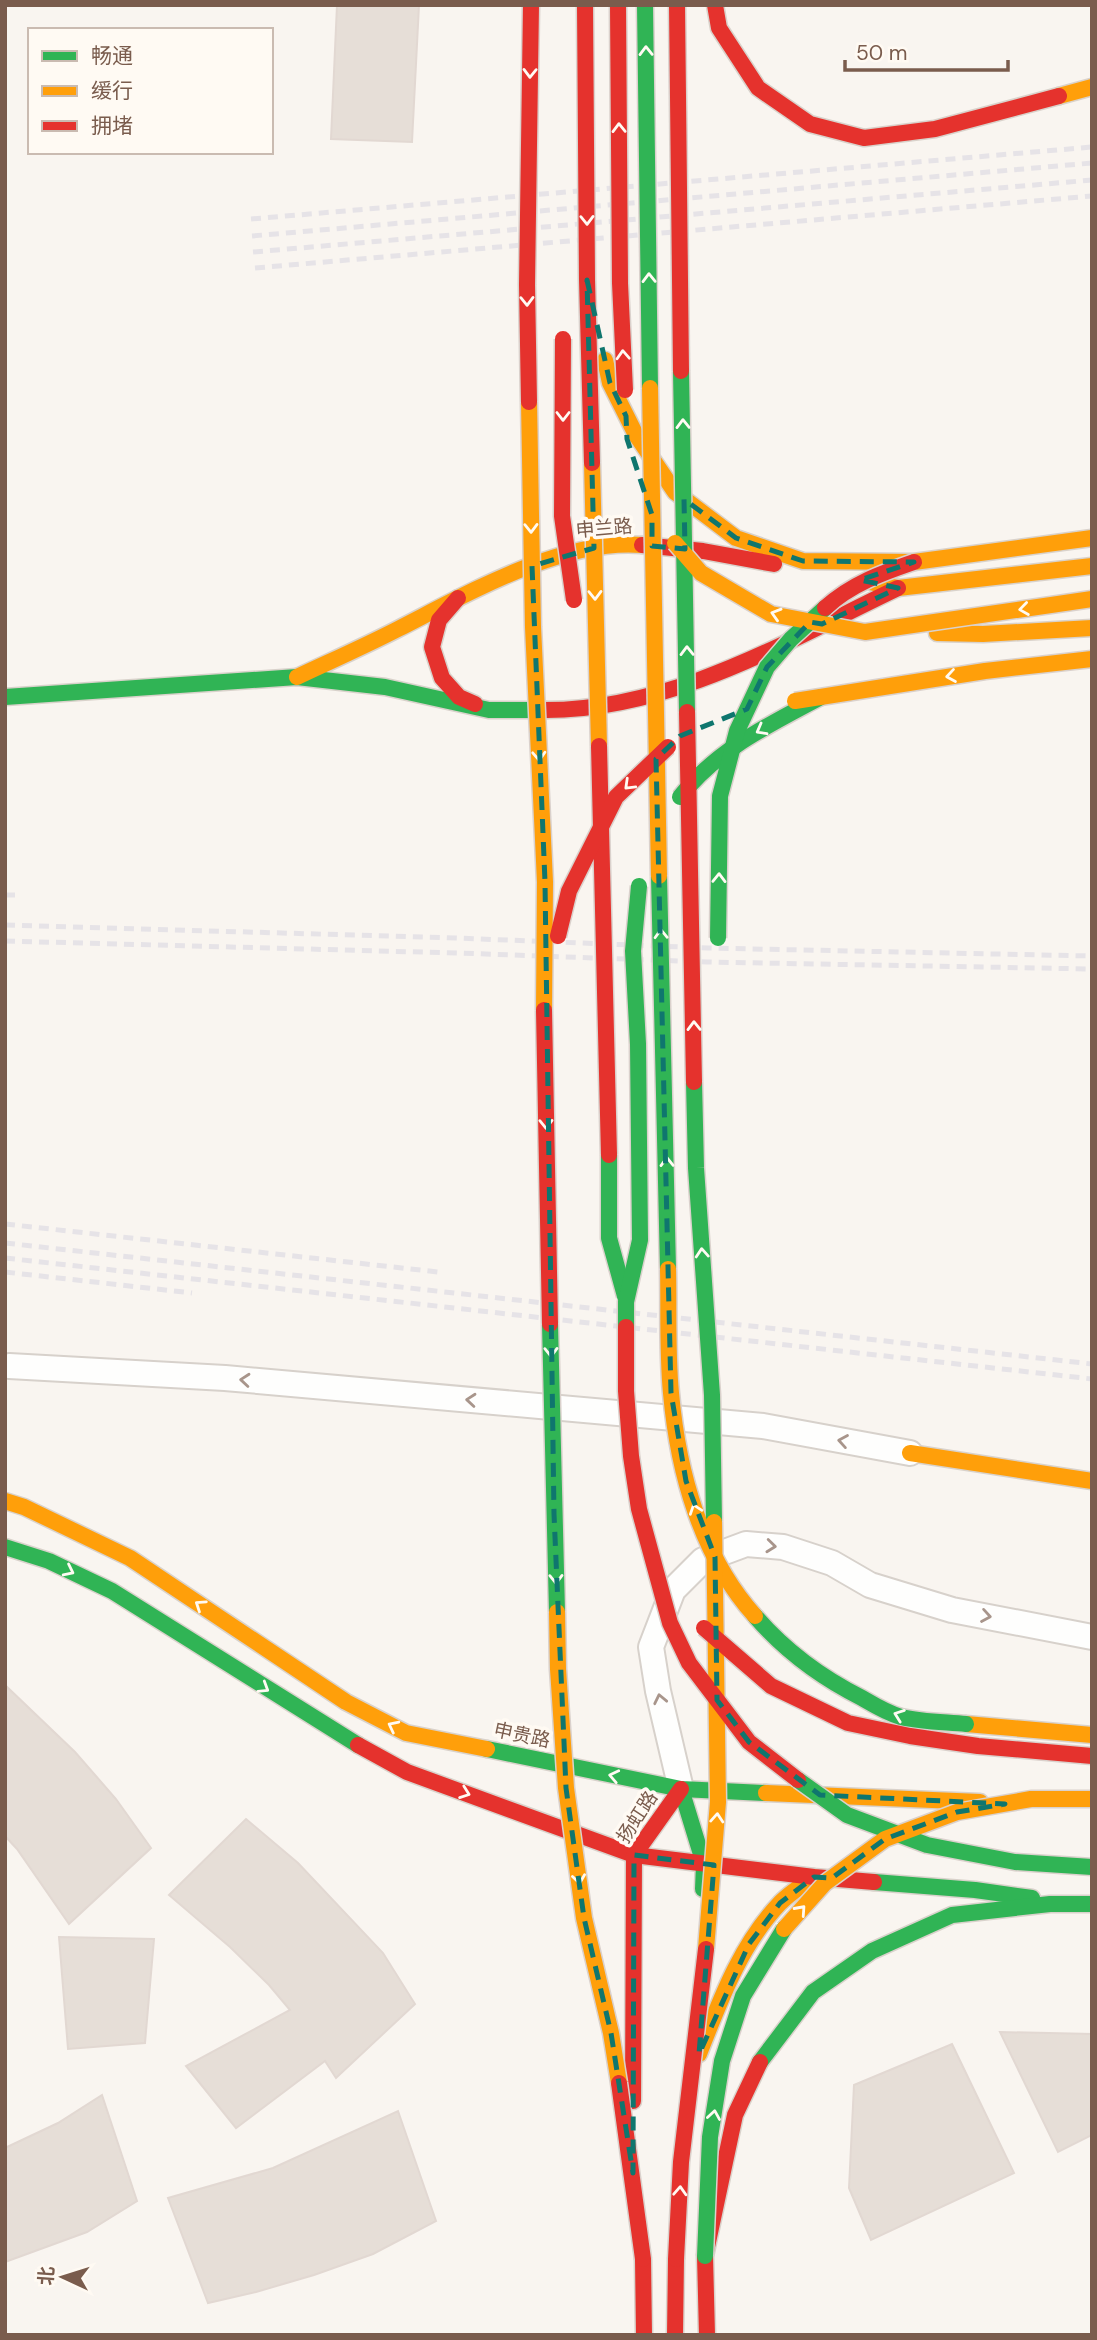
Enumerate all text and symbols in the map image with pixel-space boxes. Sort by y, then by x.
legend [28,28,273,154]
scale bar [845,28,1008,72]
text: 50 m [856,39,907,67]
text: 畅通 [91,42,133,70]
one-way arrow [638,45,654,56]
one-way arrow [522,69,538,79]
text: 缓行 [91,77,133,105]
text: 拥堵 [91,112,133,140]
one-way arrow [611,122,627,133]
one-way arrow [579,215,594,226]
one-way arrow [641,273,657,283]
one-way arrow [520,296,535,307]
one-way arrow [616,349,631,360]
one-way arrow [555,412,571,422]
one-way arrow [675,418,690,429]
street label: 申兰路 [575,513,633,543]
one-way arrow [523,524,539,534]
one-way arrow [587,590,602,601]
one-way arrow [1018,601,1030,616]
one-way arrow [770,607,782,622]
one-way arrow [680,646,695,657]
one-way arrow [945,669,957,684]
one-way arrow [756,722,769,735]
one-way arrow [531,751,546,762]
one-way arrow [624,776,637,789]
one-way arrow [711,872,726,883]
one-way arrow [654,928,669,939]
one-way arrow [686,1020,702,1031]
one-way arrow [538,1119,554,1130]
one-way arrow [659,1156,674,1167]
one-way arrow [695,1247,710,1258]
one-way arrow [543,1346,558,1357]
one-way arrow [239,1373,250,1388]
one-way arrow [465,1393,476,1408]
one-way arrow [837,1434,849,1449]
one-way arrow [689,1503,703,1515]
one-way arrow [766,1538,777,1553]
one-way arrow [62,1562,74,1576]
one-way arrow [548,1574,563,1585]
one-way arrow [195,1600,208,1613]
one-way arrow [980,1608,992,1623]
one-way arrow [256,1679,269,1692]
one-way arrow [653,1693,668,1705]
one-way arrow [893,1709,905,1723]
street label: 申贵路 [492,1717,552,1753]
one-way arrow [388,1721,400,1734]
one-way arrow [608,1769,620,1784]
one-way arrow [458,1785,470,1799]
street label: 扬虹路 [611,1786,663,1848]
one-way arrow [709,1813,724,1824]
one-way arrow [571,1873,586,1885]
one-way arrow [793,1905,805,1918]
one-way arrow [706,2109,721,2121]
one-way arrow [672,2185,687,2196]
north arrow [28,2242,98,2312]
text: 北 [33,2265,60,2286]

